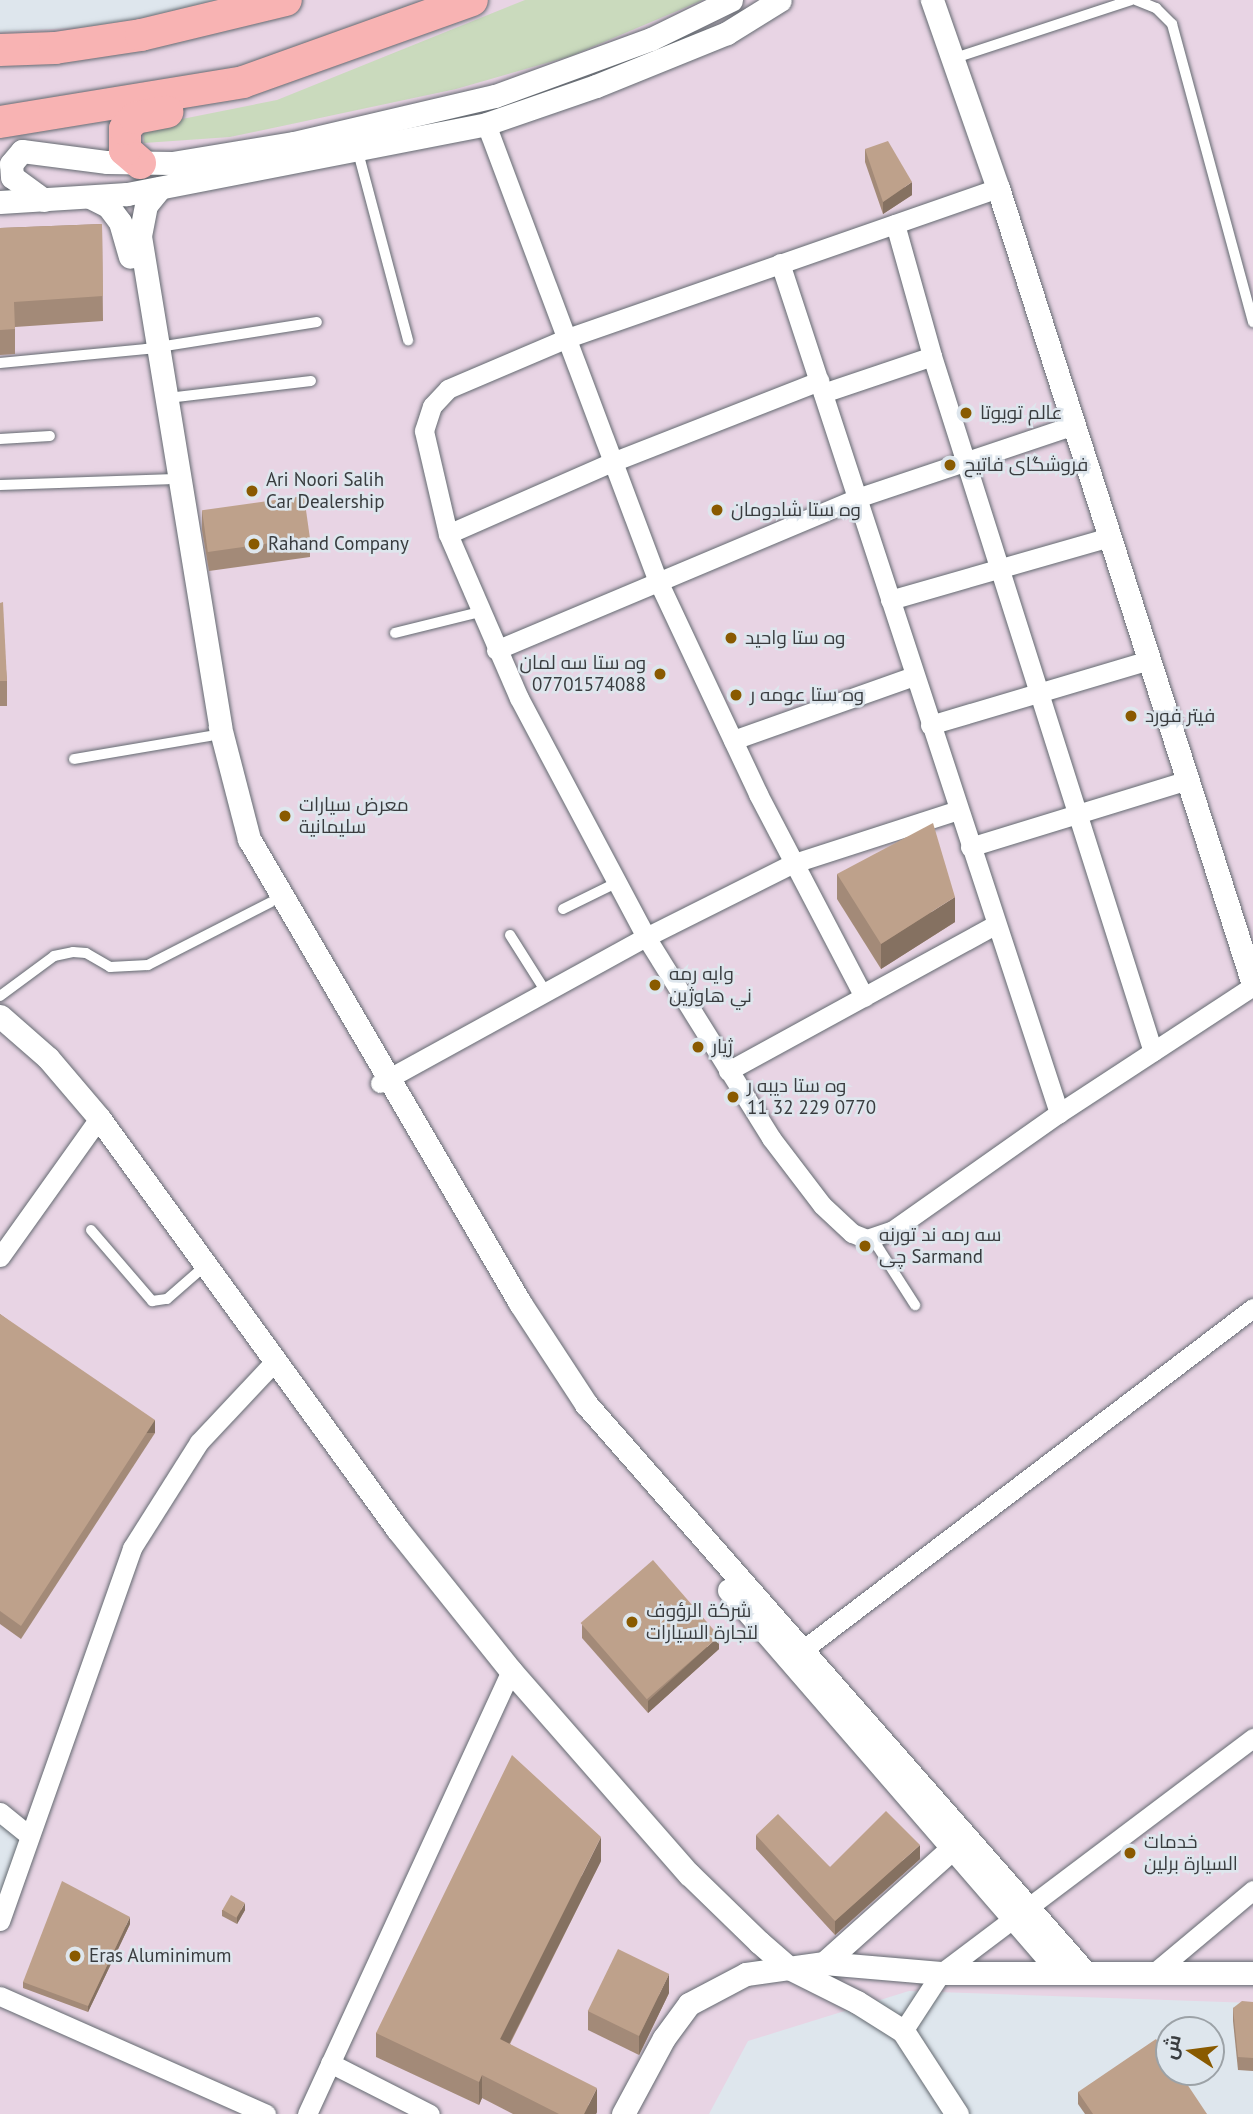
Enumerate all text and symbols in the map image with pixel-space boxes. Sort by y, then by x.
place label: عالم تويوتا [980,402,1062,424]
marker: عالم تويوتا [958,405,974,421]
place label: فروشگاى فاتيح [964,454,1088,476]
marker: فروشگاى فاتيح [942,457,958,473]
place label: Ari Noori Salih Car Dealership [266,469,384,513]
marker: Ari Noori Salih Car Dealership [244,483,260,499]
place label: وه ستا شادومان [731,499,861,521]
marker: وه ستا شادومان [709,502,725,518]
place label: Rahand Company [268,533,409,555]
marker: Rahand Company [246,536,262,552]
place label: وه ستا واحید [745,627,845,649]
marker: وه ستا واحید [723,630,739,646]
place label: وه ستا سه لمان 07701574088 [519,652,646,696]
marker: وه ستا سه لمان 07701574088 [652,666,668,682]
place label: وه ستا عومه ر [750,684,864,706]
marker: وه ستا عومه ر [728,687,744,703]
place label: فيتر فورد [1145,705,1215,727]
marker: فيتر فورد [1123,708,1139,724]
place label: معرض سيارات سليمانية [299,794,409,838]
marker: معرض سيارات سليمانية [277,808,293,824]
place label: وايه رمه ني هاوژين [669,963,752,1007]
marker: وايه رمه ني هاوژين [647,977,663,993]
place label: ژیار [712,1036,733,1058]
marker: ژیار [690,1039,706,1055]
place label: وه ستا دیبه ر 11 32 229 0770 [747,1075,876,1119]
marker: وه ستا دیبه ر 11 32 229 0770 [725,1089,741,1105]
place label: سه رمه ند تورنه چی Sarmand [879,1224,1001,1268]
marker: سه رمه ند تورنه چی Sarmand [857,1238,873,1254]
place label: شركة الرؤوف لتجارة السيارات [646,1600,758,1644]
marker: شركة الرؤوف لتجارة السيارات [624,1614,640,1630]
place label: خدمات السیارة برلین [1144,1831,1238,1875]
marker: خدمات السیارة برلین [1122,1845,1138,1861]
place label: Eras Aluminimum [89,1945,232,1967]
marker: Eras Aluminimum [67,1948,83,1964]
north arrow [1155,2016,1225,2086]
text: ش [1157,2032,1186,2061]

